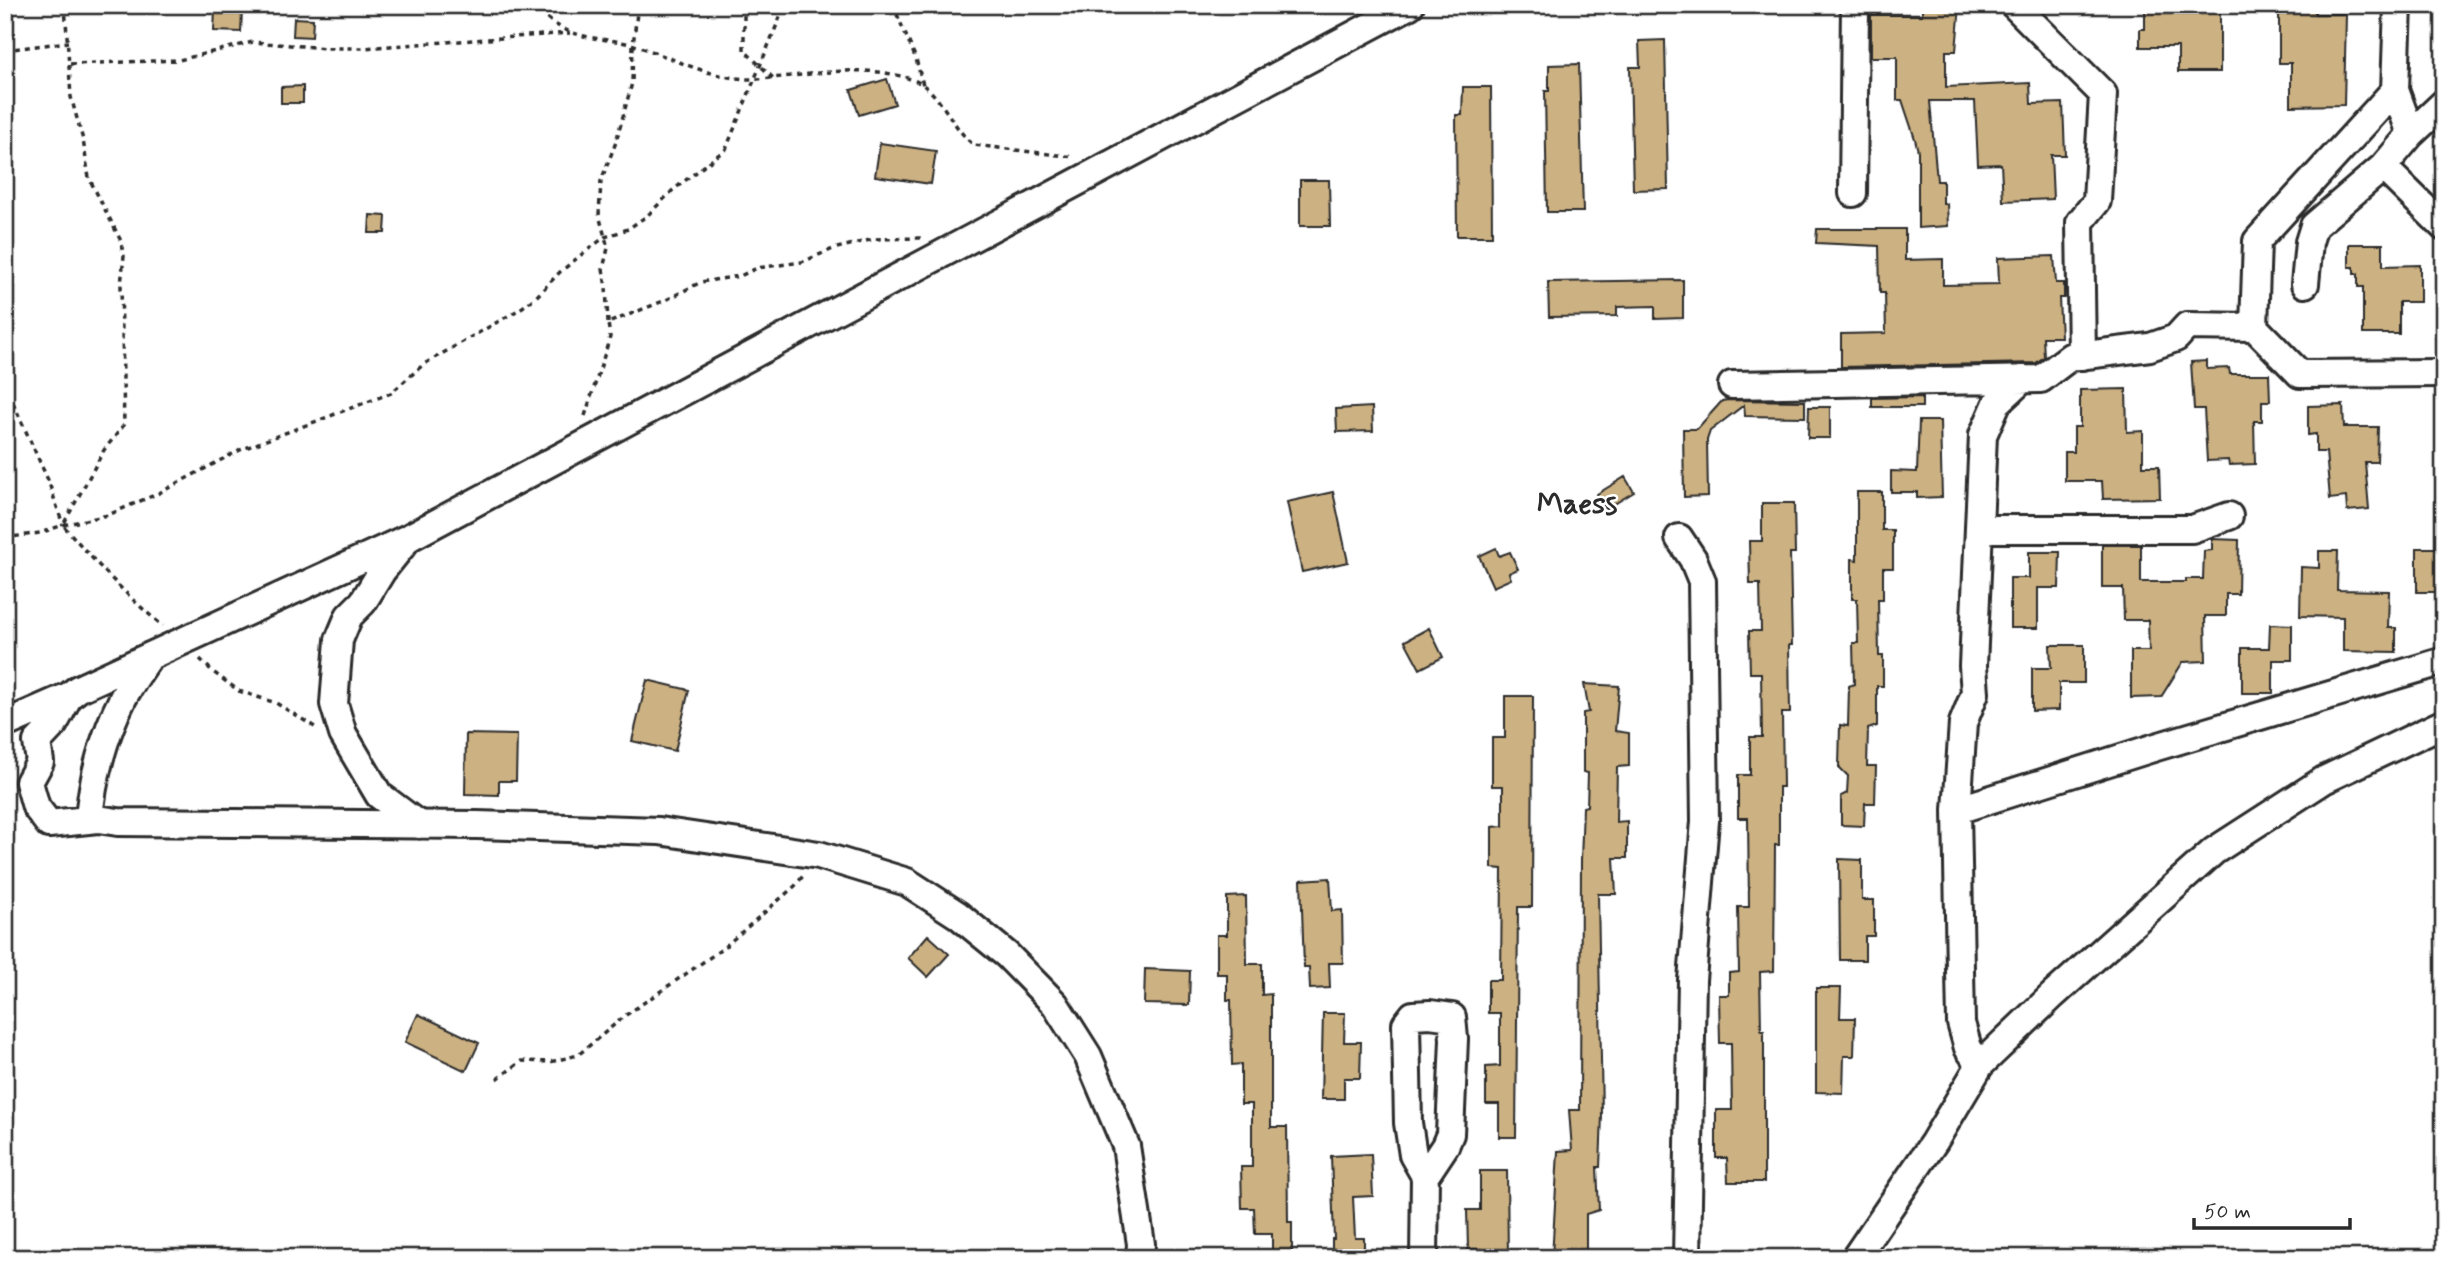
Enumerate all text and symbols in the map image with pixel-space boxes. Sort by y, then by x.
district label: Maess [1537,485,1617,524]
scale bar [2194,1186,2349,1230]
text: 50 m [2204,1198,2251,1226]

